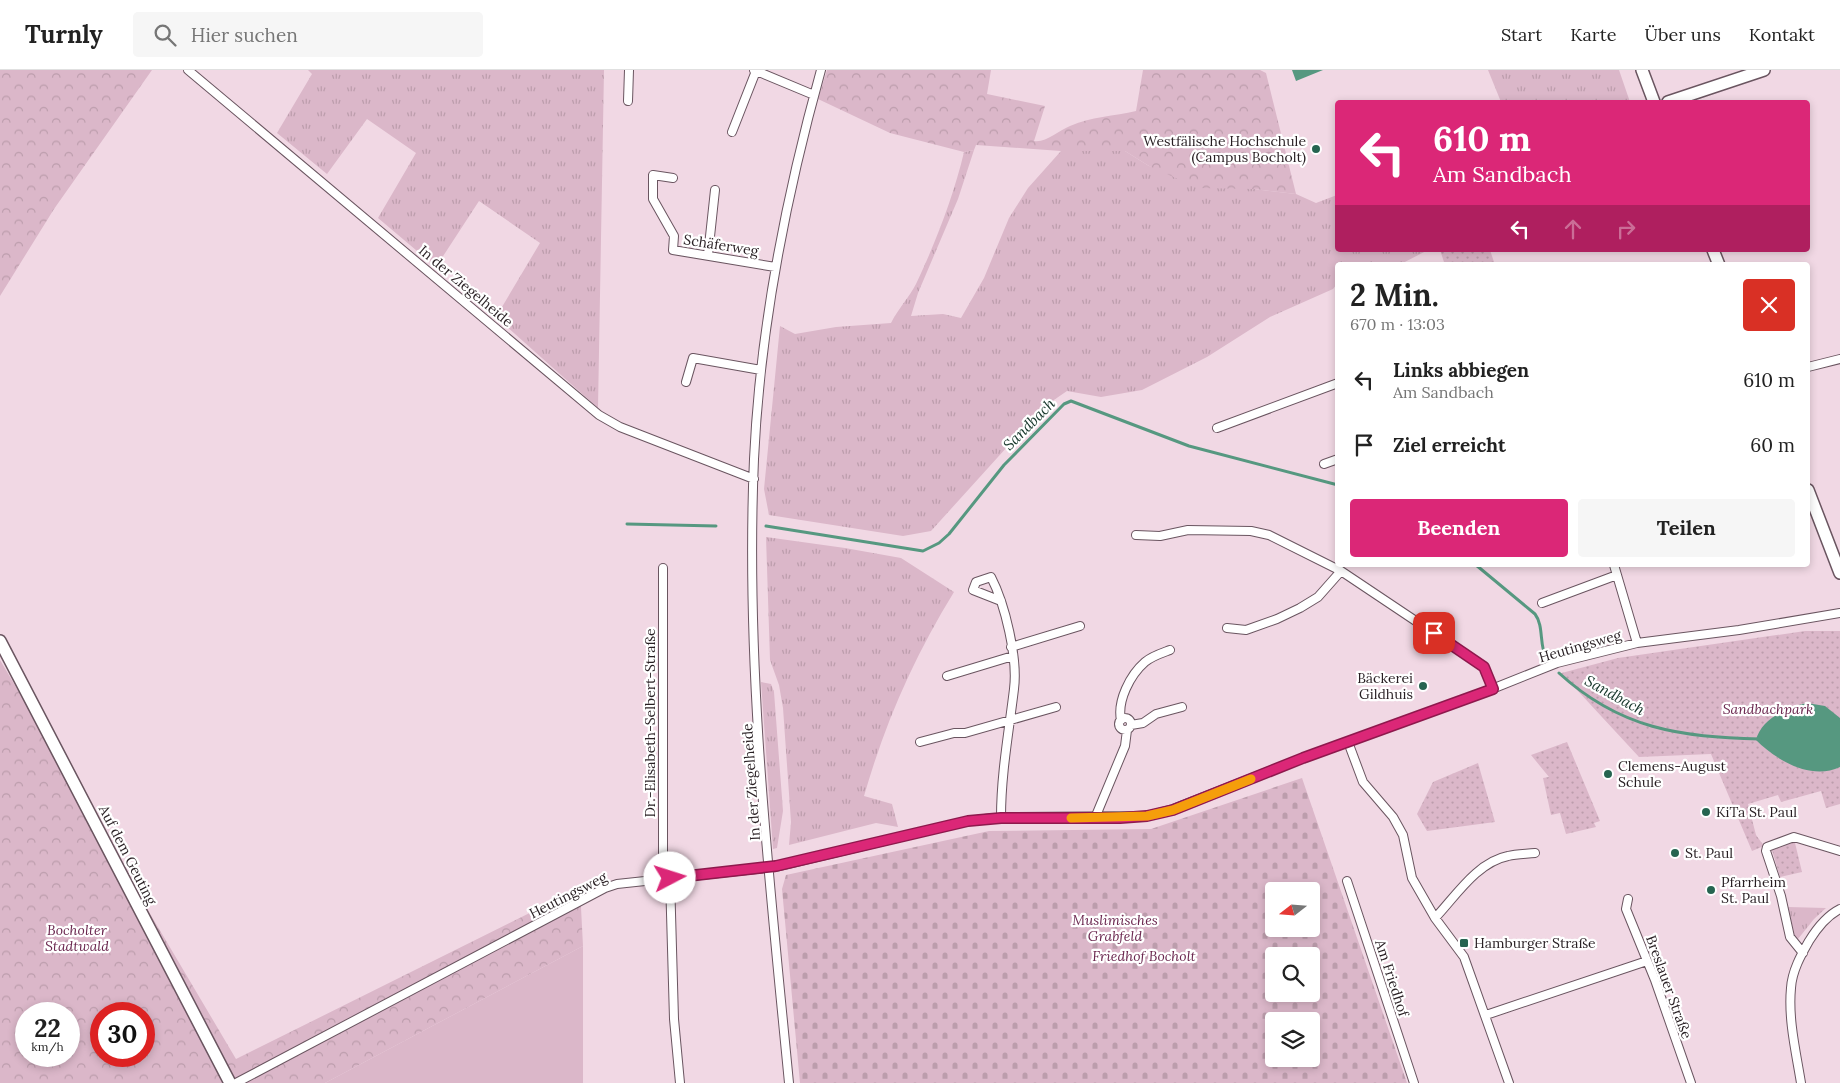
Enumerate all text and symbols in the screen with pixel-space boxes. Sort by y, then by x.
search box [133,12,483,57]
text: Turnly [25,19,103,50]
icon: search [151,21,179,49]
text: Hier suchen [191,23,298,47]
text: Start [1501,23,1542,46]
text: Karte [1570,23,1616,46]
text: Über uns [1644,23,1721,46]
text: Kontakt [1749,23,1815,46]
text: 610 m [1433,116,1531,161]
icon: left [1350,120,1415,185]
place label: Westfälische Hochschule (Campus Bocholt) [1143,132,1306,166]
marker: Westfälische Hochschule (Campus Bocholt) [1310,143,1322,155]
text: Am Sandbach [1433,160,1572,188]
icon: left [1506,215,1534,243]
icon: ahead [1559,215,1587,243]
icon: right [1612,215,1640,243]
street label: Schäferweg [682,230,760,260]
street label: In der Ziegelheide [415,241,517,331]
text: 2 Min. [1350,276,1439,314]
button: close [1743,279,1795,331]
text: 670 m · 13:03 [1350,314,1445,334]
text: Links abbiegen [1393,358,1529,382]
icon: left [1350,366,1378,394]
text: 610 m [1743,368,1795,392]
text: Am Sandbach [1393,382,1494,402]
water label: Sandbach [999,394,1059,454]
icon: arrive [1350,431,1378,459]
text: Ziel erreicht [1393,433,1506,457]
text: 60 m [1750,433,1795,457]
button: Beenden [1350,499,1568,557]
button: Teilen [1578,499,1795,557]
pin [1413,612,1455,654]
icon: arrive [1420,619,1448,647]
street label: Heutingsweg [1537,626,1624,666]
street label: Dr.-Elisabeth-Selbert-Straße [641,628,659,818]
place label: Bäckerei Gildhuis [1357,669,1413,703]
water label: Sandbach [1582,671,1649,719]
marker: Bäckerei Gildhuis [1417,680,1429,692]
park label: Sandbachpark [1723,700,1813,718]
street label: In der Ziegelheide [738,722,764,841]
place label: Clemens-August Schule [1618,757,1727,791]
marker: Clemens-August Schule [1602,768,1614,780]
street label: Auf dem Geuting [95,801,161,908]
place label: KiTa St. Paul [1716,803,1797,821]
marker: KiTa St. Paul [1700,806,1712,818]
place label: St. Paul [1685,844,1733,862]
marker: St. Paul [1669,847,1681,859]
position arrow [643,851,695,903]
street label: Heutingsweg [526,868,610,922]
place label: Pfarrheim St. Paul [1721,873,1786,907]
north arrow [1265,882,1320,938]
map controls [1265,882,1320,1067]
marker: Pfarrheim St. Paul [1705,884,1717,896]
park label: Muslimisches Grabfeld [1072,911,1158,945]
park label: Bocholter Stadtwald [45,921,109,955]
street label: Breslauer Straße [1642,933,1696,1042]
place label: Hamburger Straße [1474,934,1596,952]
street label: Am Friedhof [1371,936,1413,1020]
marker: Hamburger Straße [1458,937,1470,949]
park label: Friedhof Bocholt [1092,947,1197,965]
button: search [1265,947,1320,1002]
speed limit sign: 30 [90,1002,155,1067]
text: 22 [34,1012,61,1044]
button: layers [1265,1012,1320,1067]
text: km/h [31,1039,64,1054]

